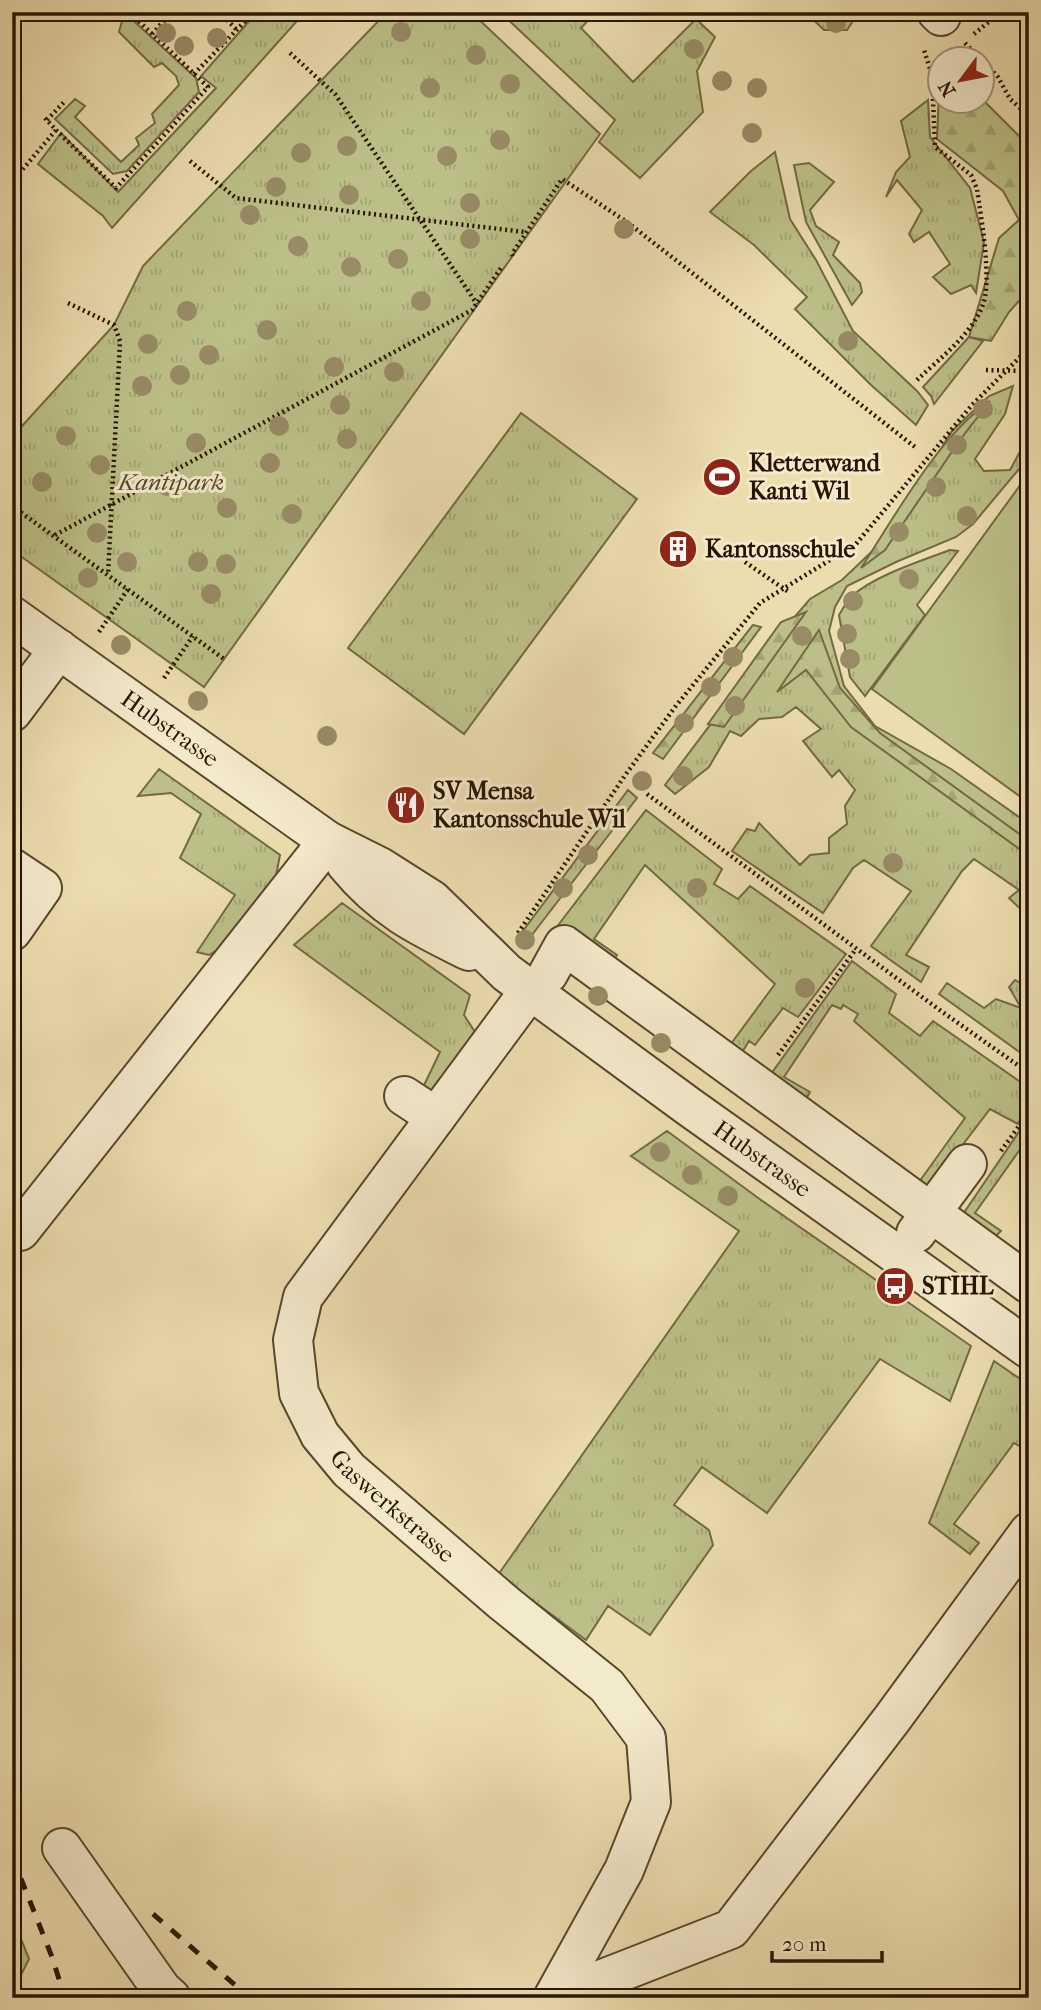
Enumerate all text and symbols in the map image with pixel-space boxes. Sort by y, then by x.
north arrow [926,46,996,116]
text: N [934,76,961,100]
place label: Kletterwand Kanti Wil [749,449,881,505]
sports icon: Kletterwand Kanti Wil [701,456,743,498]
park label: Kantipark [116,468,224,496]
building icon: Kantonsschule [657,528,699,570]
place label: Kantonsschule [705,535,855,563]
street label: Hubstrasse [116,684,224,773]
place label: SV Mensa Kantonsschule Wil [433,777,626,833]
restaurant icon: SV Mensa Kantonsschule Wil [385,784,427,826]
street label: Hubstrasse [708,1115,816,1203]
bus stop icon: STIHL [874,1265,916,1307]
place label: STIHL [922,1272,994,1300]
street label: Gaswerkstrasse [324,1444,460,1568]
scale bar [772,1919,882,1963]
text: 20 m [782,1932,827,1956]

